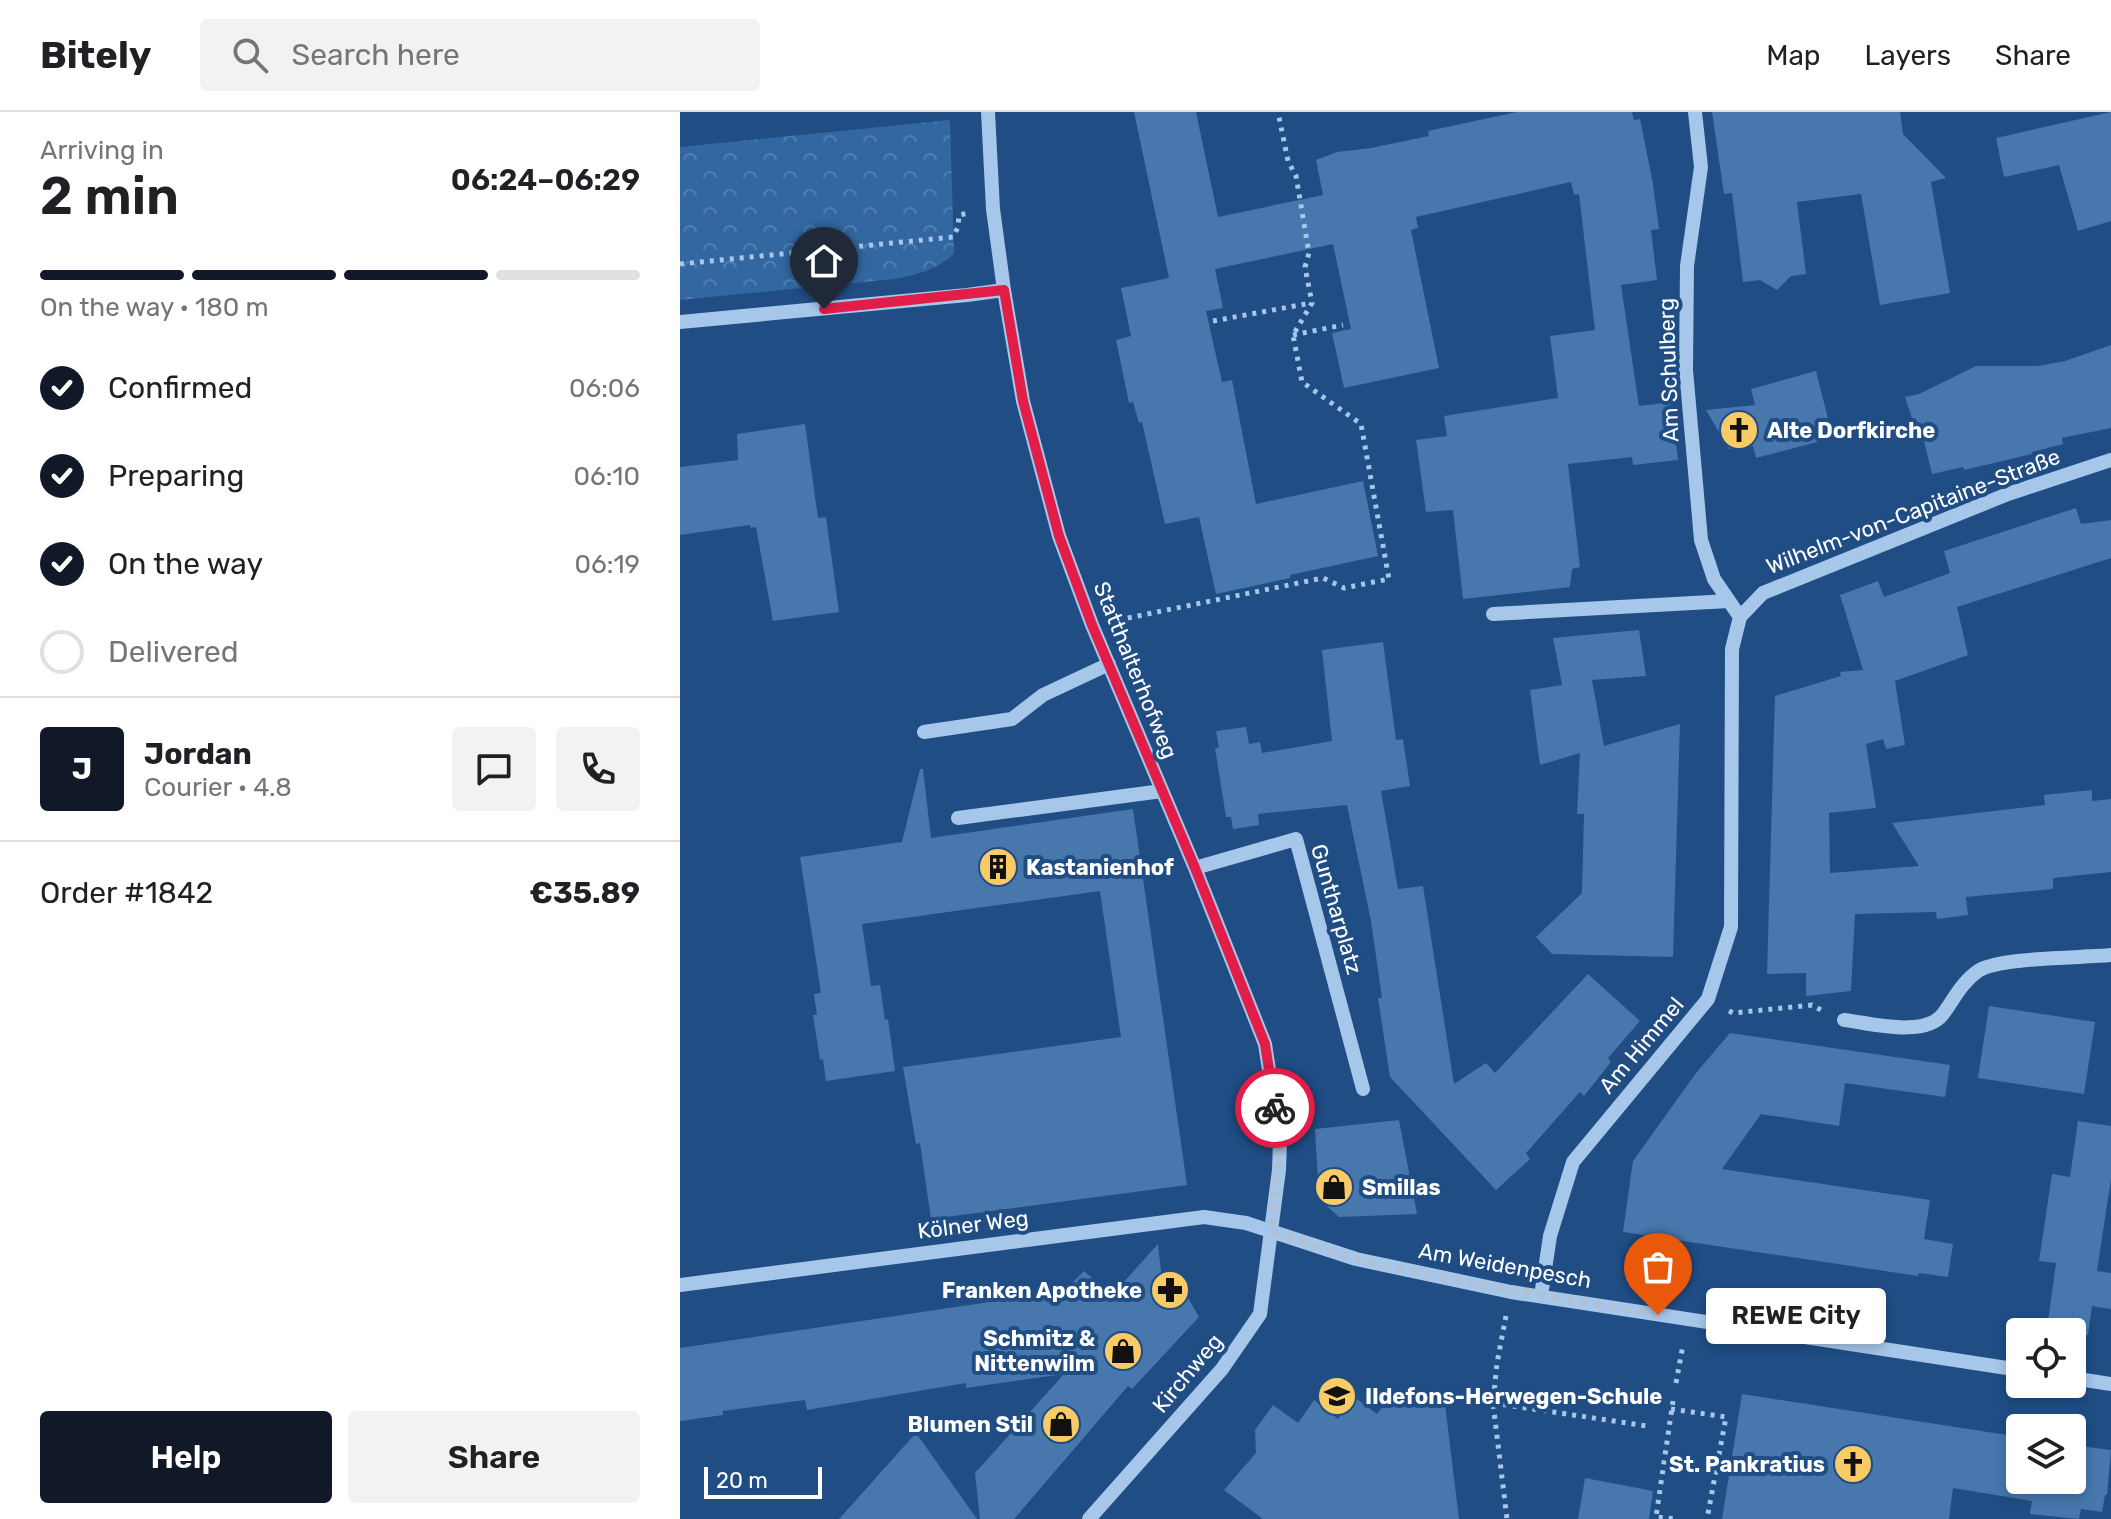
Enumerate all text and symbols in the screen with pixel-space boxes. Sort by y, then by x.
search box [200,19,760,91]
text: Bitely [40,32,152,78]
icon: search [228,33,272,77]
text: Search here [292,37,460,73]
text: Map [1766,39,1821,72]
text: Layers [1865,39,1951,72]
text: Share [1995,39,2071,72]
text: Arriving in [40,135,164,166]
text: 06:24–06:29 [451,162,640,198]
text: 2 min [40,165,179,227]
pin [790,227,858,309]
icon: home [802,239,846,283]
text: On the way · 180 m [40,292,269,323]
street label: Am Schulberg [1652,297,1685,443]
icon: check [40,366,84,410]
text: Confirmed [108,370,252,406]
text: 06:06 [569,373,640,404]
church icon: Alte Dorfkirche [1718,409,1760,451]
place label: Alte Dorfkirche [1767,417,1935,444]
street label: Wilhelm-von-Capitaine-Straße [1762,443,2064,580]
icon: check [40,454,84,498]
text: Preparing [108,458,244,494]
text: 06:10 [574,461,640,492]
icon: check [40,542,84,586]
text: On the way [108,546,263,582]
text: 06:19 [575,549,640,580]
street label: Statthalterhofweg [1088,578,1183,763]
text: Delivered [108,634,239,670]
button: chat [452,727,536,811]
button: phone [556,727,640,811]
text: Jordan [144,736,252,772]
text: J [72,751,92,787]
text: Courier · 4.8 [144,772,292,803]
street label: Guntharplatz [1305,841,1368,977]
building icon: Kastanienhof [977,846,1019,888]
place label: Kastanienhof [1026,854,1174,881]
text: Order #1842 [40,875,213,911]
text: €35.89 [529,875,640,911]
street label: Am Himmel [1593,992,1689,1099]
courier [1235,1068,1315,1148]
icon: bike [1253,1086,1297,1130]
shop icon: Smillas [1313,1166,1355,1208]
place label: Smillas [1362,1174,1441,1201]
street label: Kölner Weg [916,1204,1030,1245]
pin [1624,1233,1692,1315]
street label: Am Weidenpesch [1416,1237,1593,1294]
icon: bag [1636,1245,1680,1289]
pharmacy icon: Franken Apotheke [1149,1269,1191,1311]
place label: Franken Apotheke [942,1277,1142,1304]
callout: REWE City [1706,1287,1886,1343]
text: REWE City [1731,1300,1861,1331]
map controls [2006,1318,2086,1494]
button: locate [2006,1318,2086,1398]
place label: Schmitz & Nittenwilm [974,1325,1095,1377]
street label: Kirchweg [1147,1328,1228,1418]
shop icon: Schmitz & Nittenwilm [1102,1330,1144,1372]
school or university icon: Ildefons-Herwegen-Schule [1316,1375,1358,1417]
place label: Ildefons-Herwegen-Schule [1365,1383,1662,1410]
shop icon: Blumen Stil [1040,1403,1082,1445]
button: Help [40,1411,332,1503]
button: Share [348,1411,640,1503]
place label: Blumen Stil [908,1411,1033,1438]
button: layers [2006,1414,2086,1494]
church icon: St. Pankratius [1832,1443,1874,1485]
place label: St. Pankratius [1669,1451,1825,1478]
scale bar [704,1463,822,1499]
text: 20 m [716,1467,768,1494]

